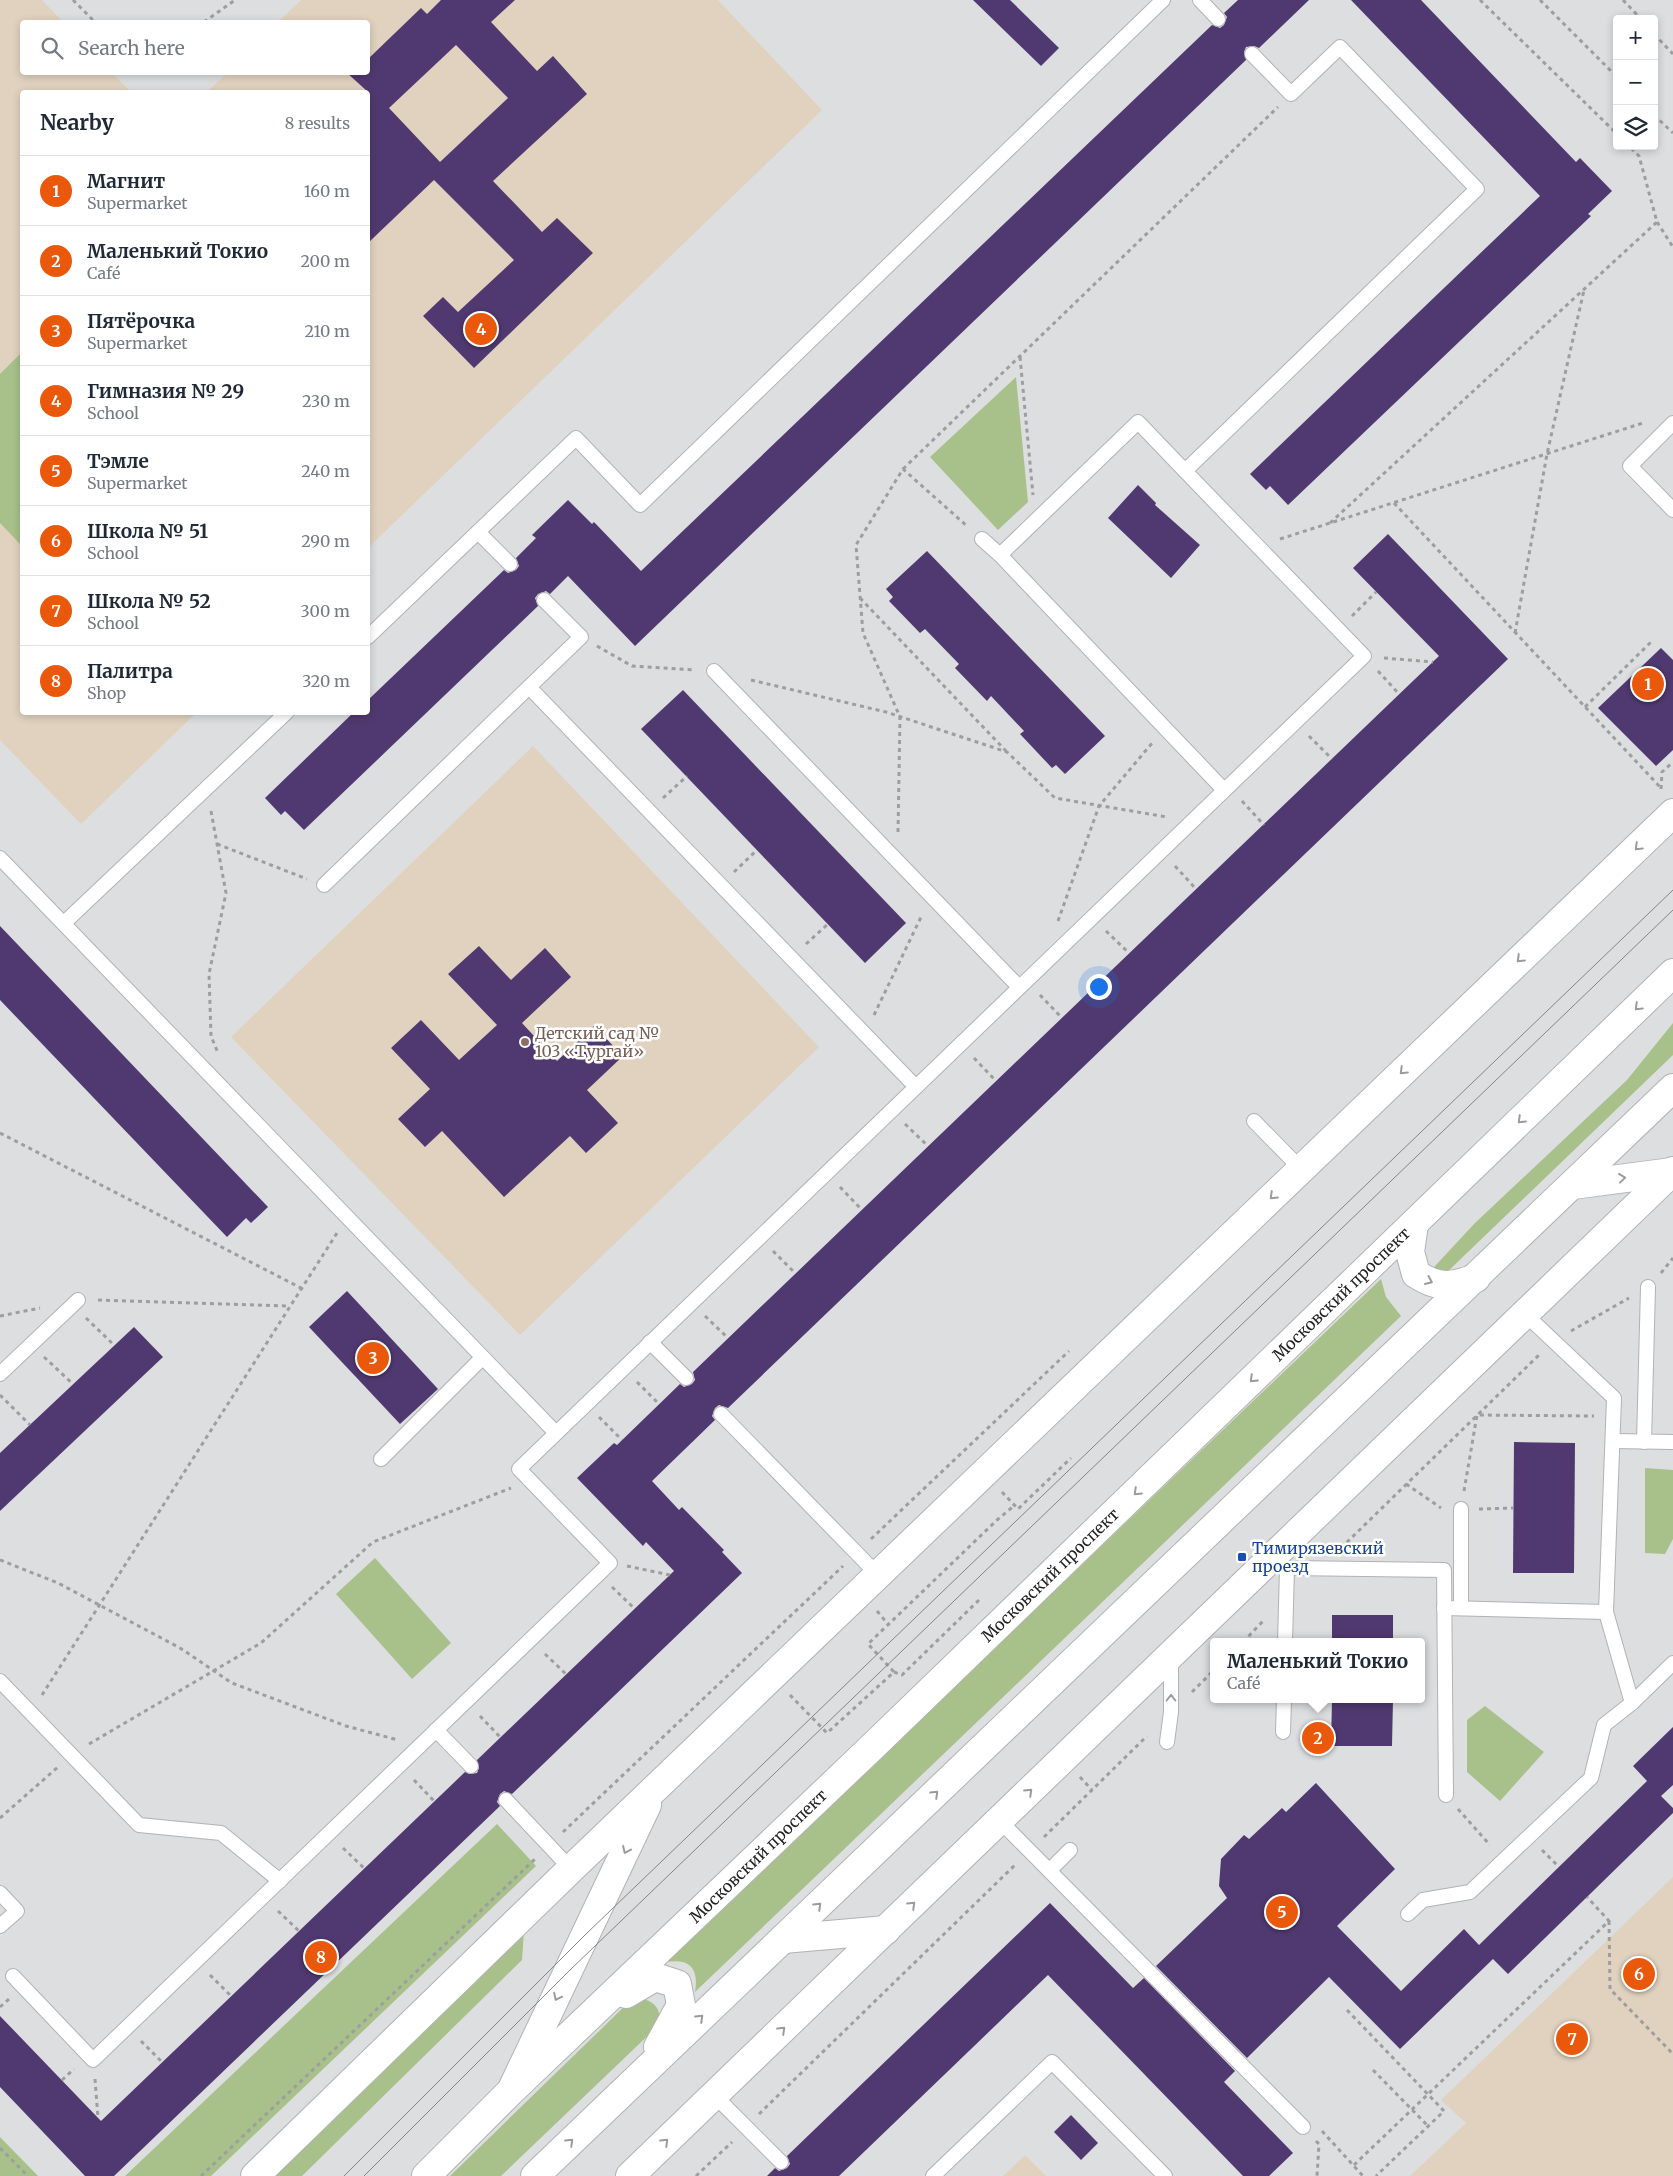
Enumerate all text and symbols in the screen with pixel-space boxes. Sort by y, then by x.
map controls [1613,15,1658,150]
button: + [1613,15,1658,60]
search box [20,20,370,75]
icon: search [38,34,66,62]
text: Search here [78,36,185,60]
button: − [1613,60,1658,105]
button: layers [1613,105,1658,150]
text: Nearby [40,109,114,136]
text: 8 results [285,113,350,133]
text: Магнит [87,169,165,193]
text: 1 [52,181,60,201]
text: 160 m [304,181,350,201]
text: Supermarket [87,193,188,213]
text: Маленький Токио [87,239,268,263]
text: 2 [51,251,61,271]
text: 200 m [300,251,350,271]
text: Café [87,263,120,283]
text: Пятёрочка [87,309,195,333]
pin: 4 [465,310,497,348]
text: 3 [51,321,61,341]
text: 210 m [305,321,350,341]
text: Supermarket [87,333,188,353]
text: Гимназия № 29 [87,379,244,403]
text: 4 [51,391,61,411]
text: 230 m [302,391,350,411]
text: School [87,403,139,423]
text: Тэмле [87,449,149,473]
text: 5 [51,461,61,481]
text: 240 m [301,461,350,481]
text: Supermarket [87,473,188,493]
text: Школа № 51 [87,519,208,543]
text: 6 [51,531,61,551]
text: 290 m [301,531,350,551]
text: School [87,543,139,563]
text: Школа № 52 [87,589,211,613]
text: 7 [51,601,61,621]
text: 300 m [301,601,350,621]
text: School [87,613,139,633]
text: Палитра [87,659,173,683]
pin: 1 [1632,665,1664,703]
text: 8 [51,671,61,691]
text: 320 m [302,671,350,691]
text: Shop [87,683,126,703]
one-way arrow [1634,841,1643,850]
one-way arrow [1517,953,1526,962]
your location [1086,974,1112,1000]
one-way arrow [1635,1001,1644,1010]
place label: Детский сад № 103 «Тургай» [535,1023,660,1061]
marker: Детский сад № 103 «Тургай» [519,1036,531,1048]
one-way arrow [1400,1066,1409,1075]
one-way arrow [1518,1114,1527,1123]
one-way arrow [1617,1174,1626,1184]
one-way arrow [1270,1190,1279,1199]
street label: Московский проспект [1268,1223,1414,1365]
one-way arrow [1424,1274,1433,1285]
pin: 3 [357,1339,389,1377]
one-way arrow [1250,1373,1259,1382]
one-way arrow [1133,1486,1142,1495]
street label: Московский проспект [977,1504,1123,1646]
place label: Тимирязевский проезд [1252,1538,1384,1576]
marker: Тимирязевский проезд [1236,1551,1248,1563]
popup [1210,1638,1425,1703]
text: Маленький Токио [1227,1649,1408,1673]
text: Café [1227,1673,1260,1693]
one-way arrow [1166,1694,1176,1702]
pin: 2 [1302,1719,1334,1757]
street label: Московский проспект [685,1785,831,1927]
one-way arrow [1023,1789,1032,1798]
one-way arrow [929,1791,938,1800]
one-way arrow [621,1845,632,1854]
pin: 5 [1266,1893,1298,1931]
one-way arrow [906,1901,915,1910]
one-way arrow [812,1903,821,1912]
pin: 8 [305,1938,337,1976]
pin: 6 [1623,1955,1655,1993]
one-way arrow [552,1992,563,2001]
one-way arrow [694,2015,703,2024]
pin: 7 [1556,2020,1588,2058]
one-way arrow [776,2026,785,2035]
one-way arrow [564,2139,573,2148]
one-way arrow [659,2139,668,2148]

